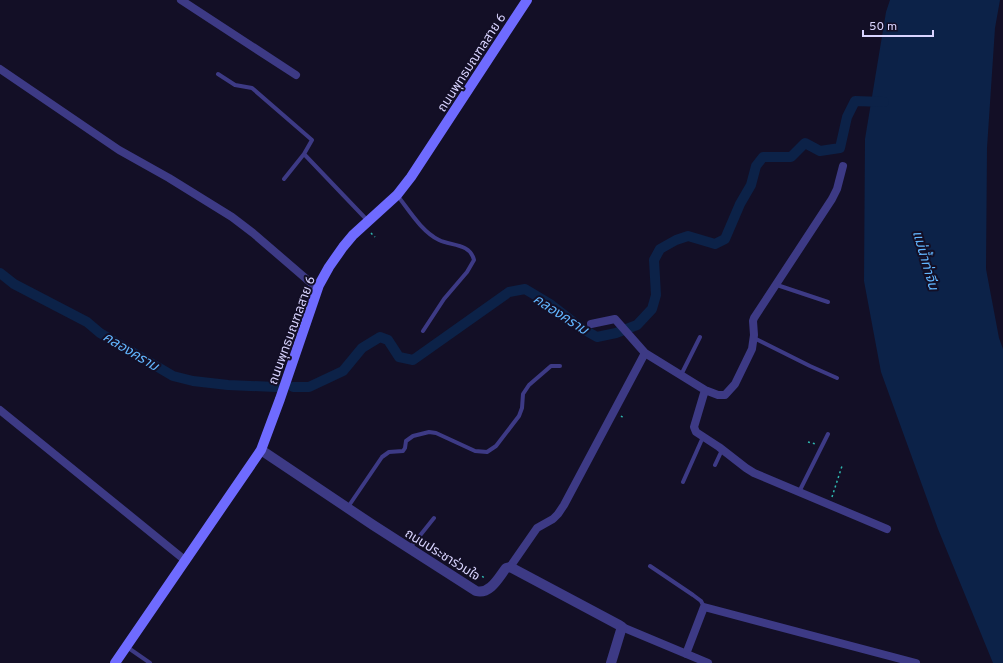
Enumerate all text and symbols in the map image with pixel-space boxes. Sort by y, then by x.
street label: ถนนพุทธมณฑลสาย 6 [435,11,511,115]
scale bar [863,12,933,38]
text: 50 m [869,19,897,35]
water label: แม่น้ำท่าจีน [908,228,944,293]
street label: ถนนพุทธมณฑลสาย 6 [266,274,320,387]
water label: คลองคราม [530,291,592,340]
water label: คลองคราม [99,329,162,376]
street label: ถนนประชาร่วมใจ [401,526,483,585]

